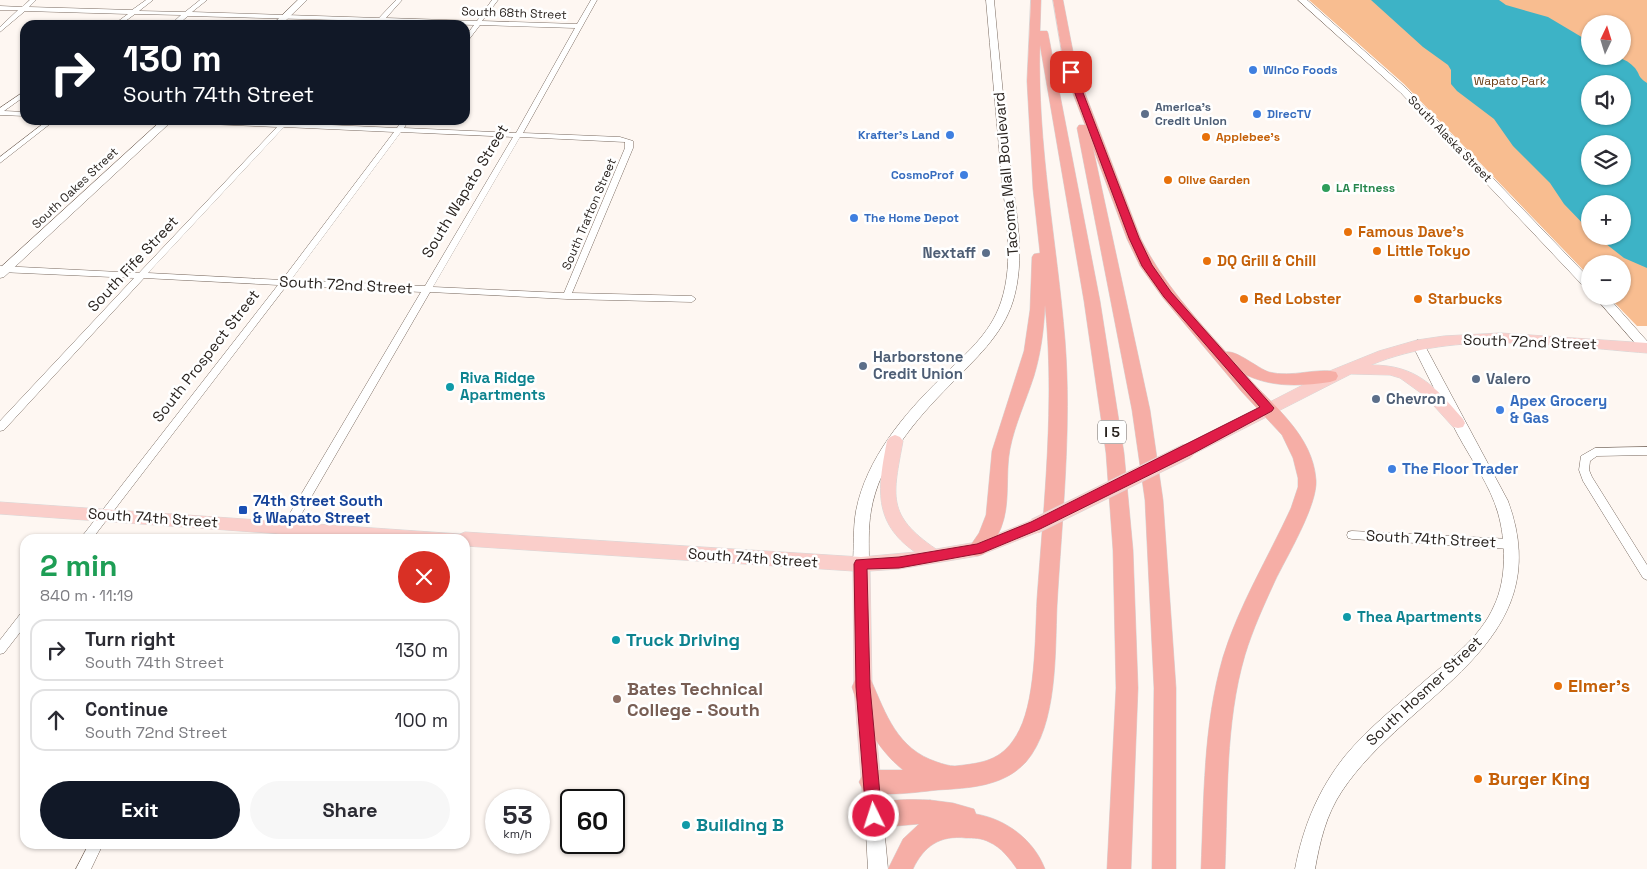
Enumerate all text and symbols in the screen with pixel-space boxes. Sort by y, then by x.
street label: South 68th Street [461,3,567,23]
north arrow [1581,15,1631,65]
map controls [1581,15,1631,305]
text: 130 m [123,37,222,81]
icon: right [40,40,105,105]
pin [1050,51,1092,93]
icon: arrive [1057,58,1085,86]
place label: WinCo Foods [1263,62,1337,78]
marker: WinCo Foods [1247,64,1259,76]
park label: Wapato Park [1474,73,1547,89]
button: sound [1581,75,1631,125]
text: South 74th Street [123,80,314,108]
street label: Tacoma Mall Boulevard [989,91,1022,257]
street label: South Alaska Street [1404,92,1496,186]
place label: America's Credit Union [1155,99,1227,129]
place label: DirecTV [1267,106,1312,122]
marker: America's Credit Union [1139,108,1151,120]
marker: DirecTV [1251,108,1263,120]
street label: South Wapato Street [417,120,512,261]
place label: Krafter's Land [858,127,940,143]
marker: Krafter's Land [944,129,956,141]
place label: Applebee's [1216,129,1280,145]
marker: Applebee's [1200,131,1212,143]
button: layers [1581,135,1631,185]
street label: South Oakes Street [28,144,122,232]
street label: South Trafton Street [558,156,620,272]
place label: CosmoProf [891,167,954,183]
marker: CosmoProf [958,169,970,181]
place label: Olive Garden [1178,172,1250,188]
marker: Olive Garden [1162,174,1174,186]
place label: LA Fitness [1336,180,1395,196]
marker: LA Fitness [1320,182,1332,194]
button: + [1581,195,1631,245]
place label: The Home Depot [864,210,959,226]
street label: South Fife Street [83,212,182,316]
marker: The Home Depot [848,212,860,224]
place label: Famous Dave's [1358,222,1464,241]
marker: Famous Dave's [1342,226,1354,238]
place label: Little Tokyo [1387,241,1470,260]
place label: Nextaff [922,243,977,262]
marker: Little Tokyo [1371,245,1383,257]
marker: Nextaff [980,247,992,259]
place label: DQ Grill & Chill [1217,251,1316,270]
marker: DQ Grill & Chill [1201,255,1213,267]
button: − [1581,255,1631,305]
street label: South 72nd Street [279,272,413,297]
street label: South Prospect Street [148,286,263,426]
place label: Red Lobster [1254,289,1341,308]
place label: Starbucks [1428,289,1502,308]
marker: Red Lobster [1238,293,1250,305]
marker: Starbucks [1412,293,1424,305]
street label: South 72nd Street [1463,330,1597,353]
place label: Harborstone Credit Union [873,347,964,383]
marker: Harborstone Credit Union [857,360,869,372]
place label: Riva Ridge Apartments [460,368,546,404]
place label: Valero [1486,369,1531,388]
marker: Valero [1470,373,1482,385]
marker: Riva Ridge Apartments [444,381,456,393]
place label: Chevron [1386,389,1446,408]
place label: Apex Grocery & Gas [1510,391,1607,427]
marker: Chevron [1370,393,1382,405]
marker: Apex Grocery & Gas [1494,404,1506,416]
road number: I 5 [1098,421,1126,444]
place label: The Floor Trader [1402,459,1518,478]
marker: The Floor Trader [1386,463,1398,475]
place label: 74th Street South & Wapato Street [253,491,383,527]
street label: South 74th Street [87,503,219,532]
marker: 74th Street South & Wapato Street [237,504,249,516]
street label: South 74th Street [1365,526,1497,551]
street label: South 74th Street [687,543,819,572]
text: 2 min [40,546,118,585]
button: close [398,551,450,603]
text: 840 m · 11:19 [40,585,133,606]
place label: Thea Apartments [1357,607,1482,626]
marker: Thea Apartments [1341,611,1353,623]
text: Turn right [85,627,175,652]
place label: Truck Driving [626,628,740,651]
street label: South Hosmer Street [1362,632,1486,749]
marker: Truck Driving [610,634,622,646]
icon: right [42,636,70,664]
text: 130 m [395,638,448,663]
text: South 74th Street [85,652,224,673]
place label: Elmer's [1568,674,1630,697]
place label: Bates Technical College - South [627,677,763,721]
marker: Elmer's [1552,680,1564,692]
marker: Bates Technical College - South [611,693,623,705]
text: Continue [85,697,168,722]
icon: ahead [42,706,70,734]
text: 100 m [394,708,448,733]
text: South 72nd Street [85,722,227,743]
place label: Burger King [1488,767,1590,790]
marker: Burger King [1472,773,1484,785]
button: Exit [40,781,240,839]
button: Share [250,781,450,839]
speed limit sign: 60 [560,789,625,854]
position arrow [847,789,899,841]
text: 53 [502,799,533,831]
place label: Building B [696,813,784,836]
marker: Building B [680,819,692,831]
text: km/h [503,826,532,842]

